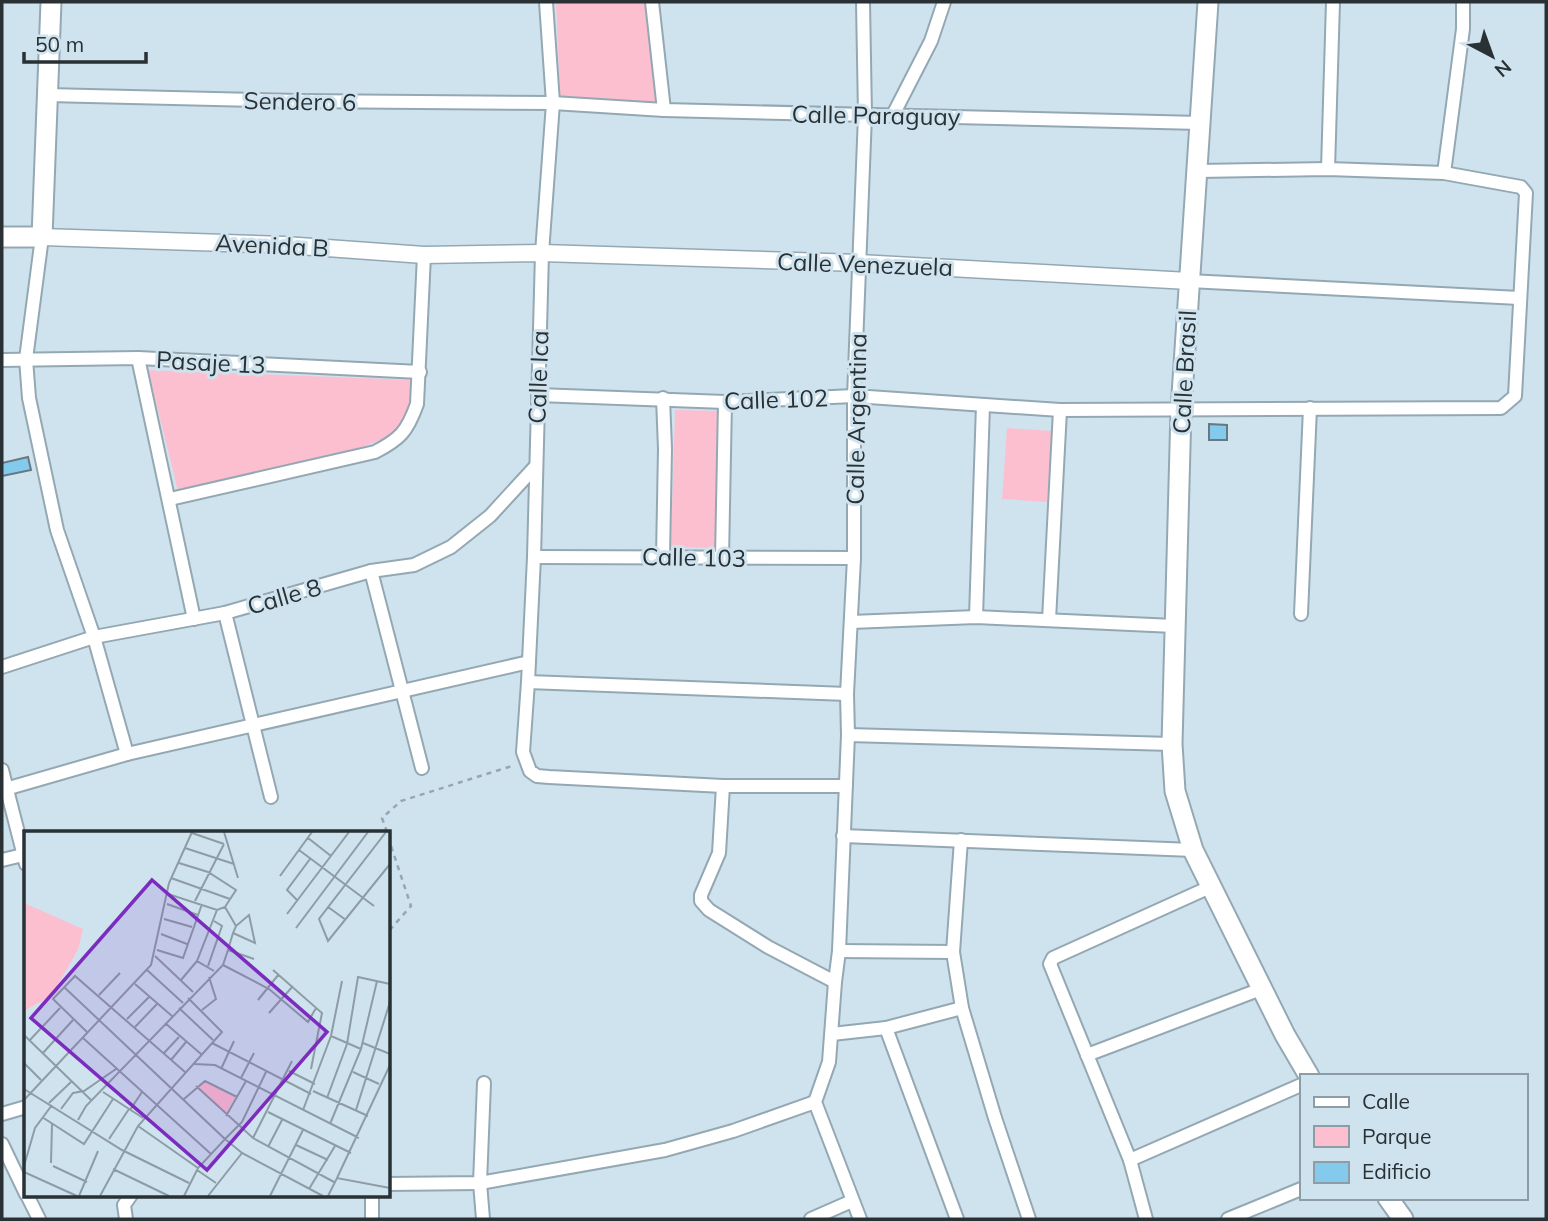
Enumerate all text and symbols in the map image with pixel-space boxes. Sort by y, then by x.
scale bar [24,21,147,65]
north arrow [1457,21,1527,91]
text: 50 m [35,31,84,57]
text: N [1490,55,1516,83]
street label: Sendero 6 [244,85,356,117]
street label: Calle Paraguay [791,99,961,131]
street label: Avenida B [214,227,330,263]
street label: Calle Venezuela [776,246,954,282]
street label: Calle Brasil [1166,309,1202,435]
street label: Calle Ica [521,330,555,424]
street label: Calle Argentina [840,333,872,505]
street label: Pasaje 13 [155,344,267,380]
street label: Calle 102 [723,382,829,416]
street label: Calle 103 [642,541,746,573]
street label: Calle 8 [244,571,324,621]
inset map [24,831,390,1196]
legend [1300,1074,1527,1200]
text: Calle [1362,1088,1410,1114]
text: Parque [1362,1123,1431,1149]
text: Edificio [1362,1158,1431,1184]

